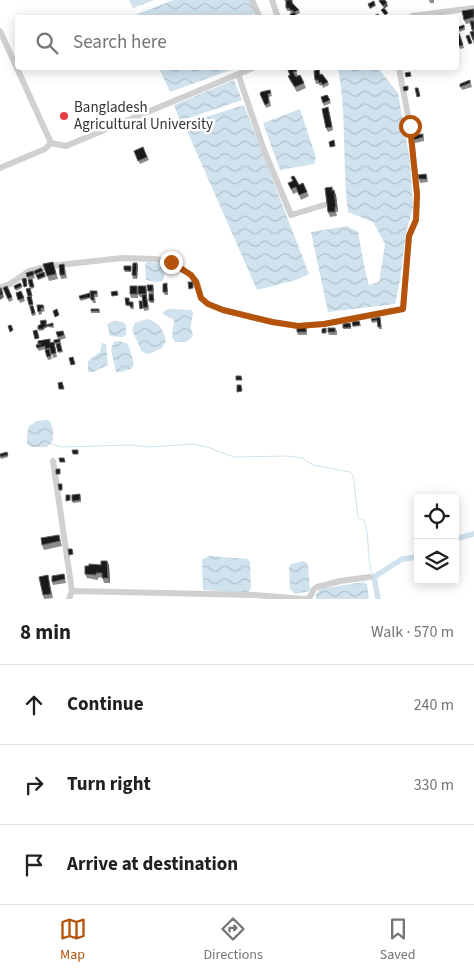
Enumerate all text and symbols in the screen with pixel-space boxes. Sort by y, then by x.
search box [15,15,459,70]
icon: search [33,29,61,57]
text: Search here [73,29,167,56]
place label: Bangladesh Agricultural University [74,97,213,135]
marker: Bangladesh Agricultural University [58,110,70,122]
route start [399,115,422,138]
route end [160,251,183,274]
map controls [414,494,459,584]
button: locate [414,494,459,539]
button: layers [414,539,459,584]
text: 8 min [20,617,71,647]
text: Walk · 570 m [371,621,454,643]
icon: ahead [20,691,48,719]
text: Continue [67,691,144,718]
text: 240 m [414,694,454,716]
icon: right [20,771,48,799]
text: Turn right [67,771,151,798]
text: 330 m [414,774,454,796]
icon: arrive [20,851,48,879]
text: Arrive at destination [67,851,238,878]
tab: Map [59,915,87,965]
tab: Directions [204,915,263,965]
tab: Saved [380,915,415,965]

